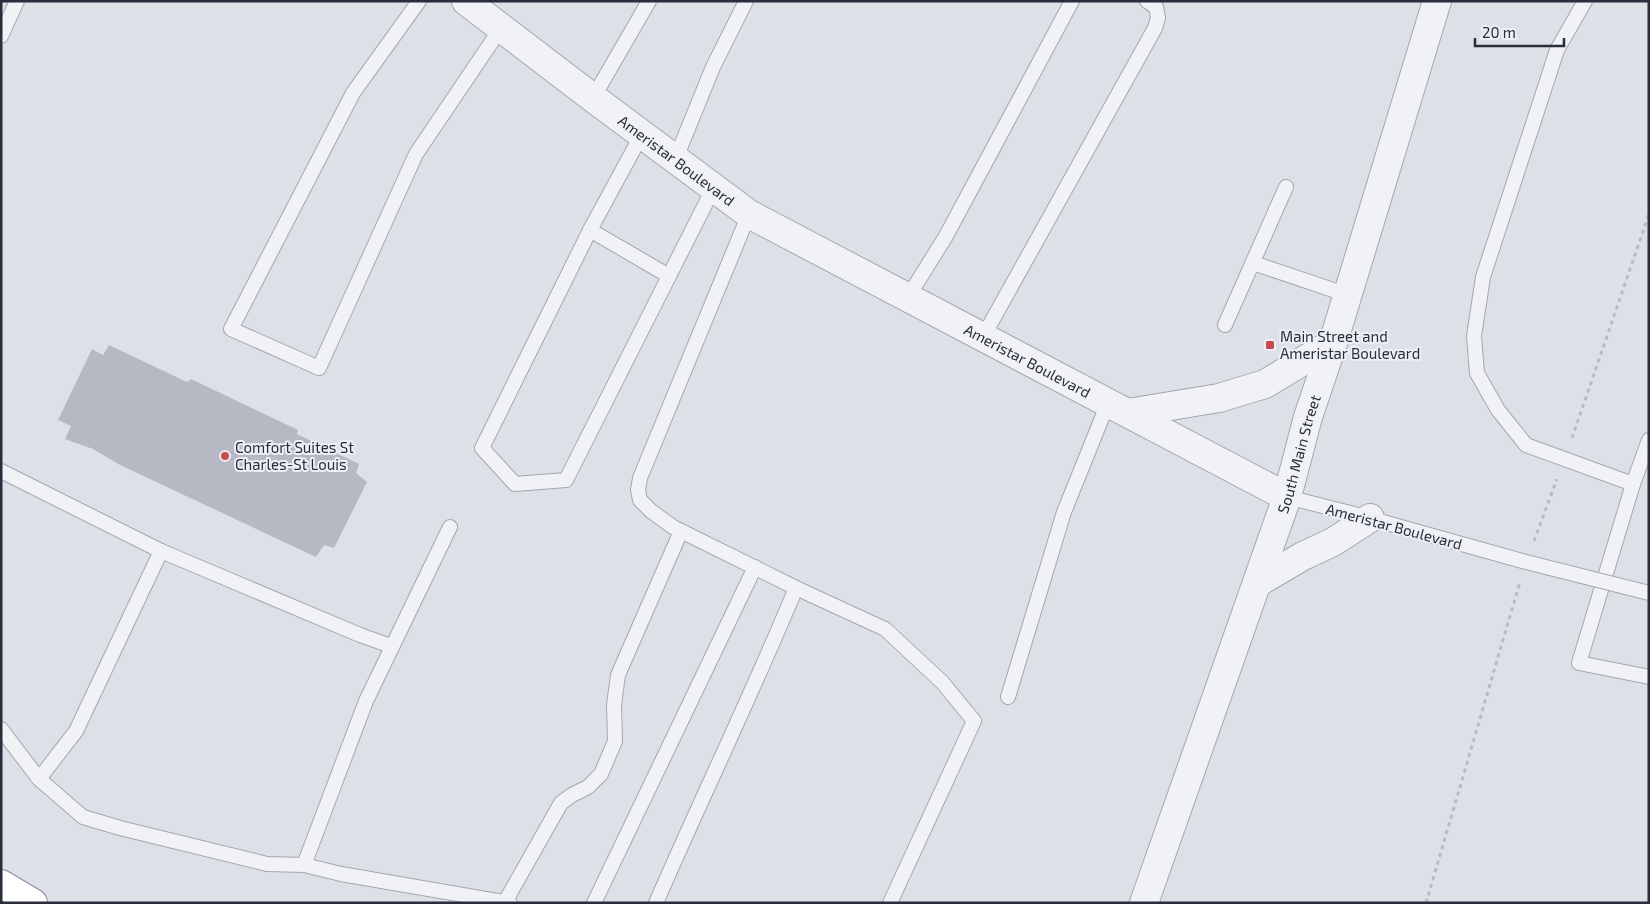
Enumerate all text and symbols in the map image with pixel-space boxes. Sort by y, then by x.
scale bar [1475,15,1564,47]
text: 20 m [1482,23,1516,41]
street label: Ameristar Boulevard [615,111,738,209]
street label: Ameristar Boulevard [961,320,1094,401]
place label: Main Street and Ameristar Boulevard [1280,327,1420,362]
marker: Main Street and Ameristar Boulevard [1264,339,1276,351]
street label: South Main Street [1273,392,1324,516]
place label: Comfort Suites St Charles-St Louis [235,438,354,473]
marker: Comfort Suites St Charles-St Louis [219,450,231,462]
street label: Ameristar Boulevard [1324,499,1464,553]

